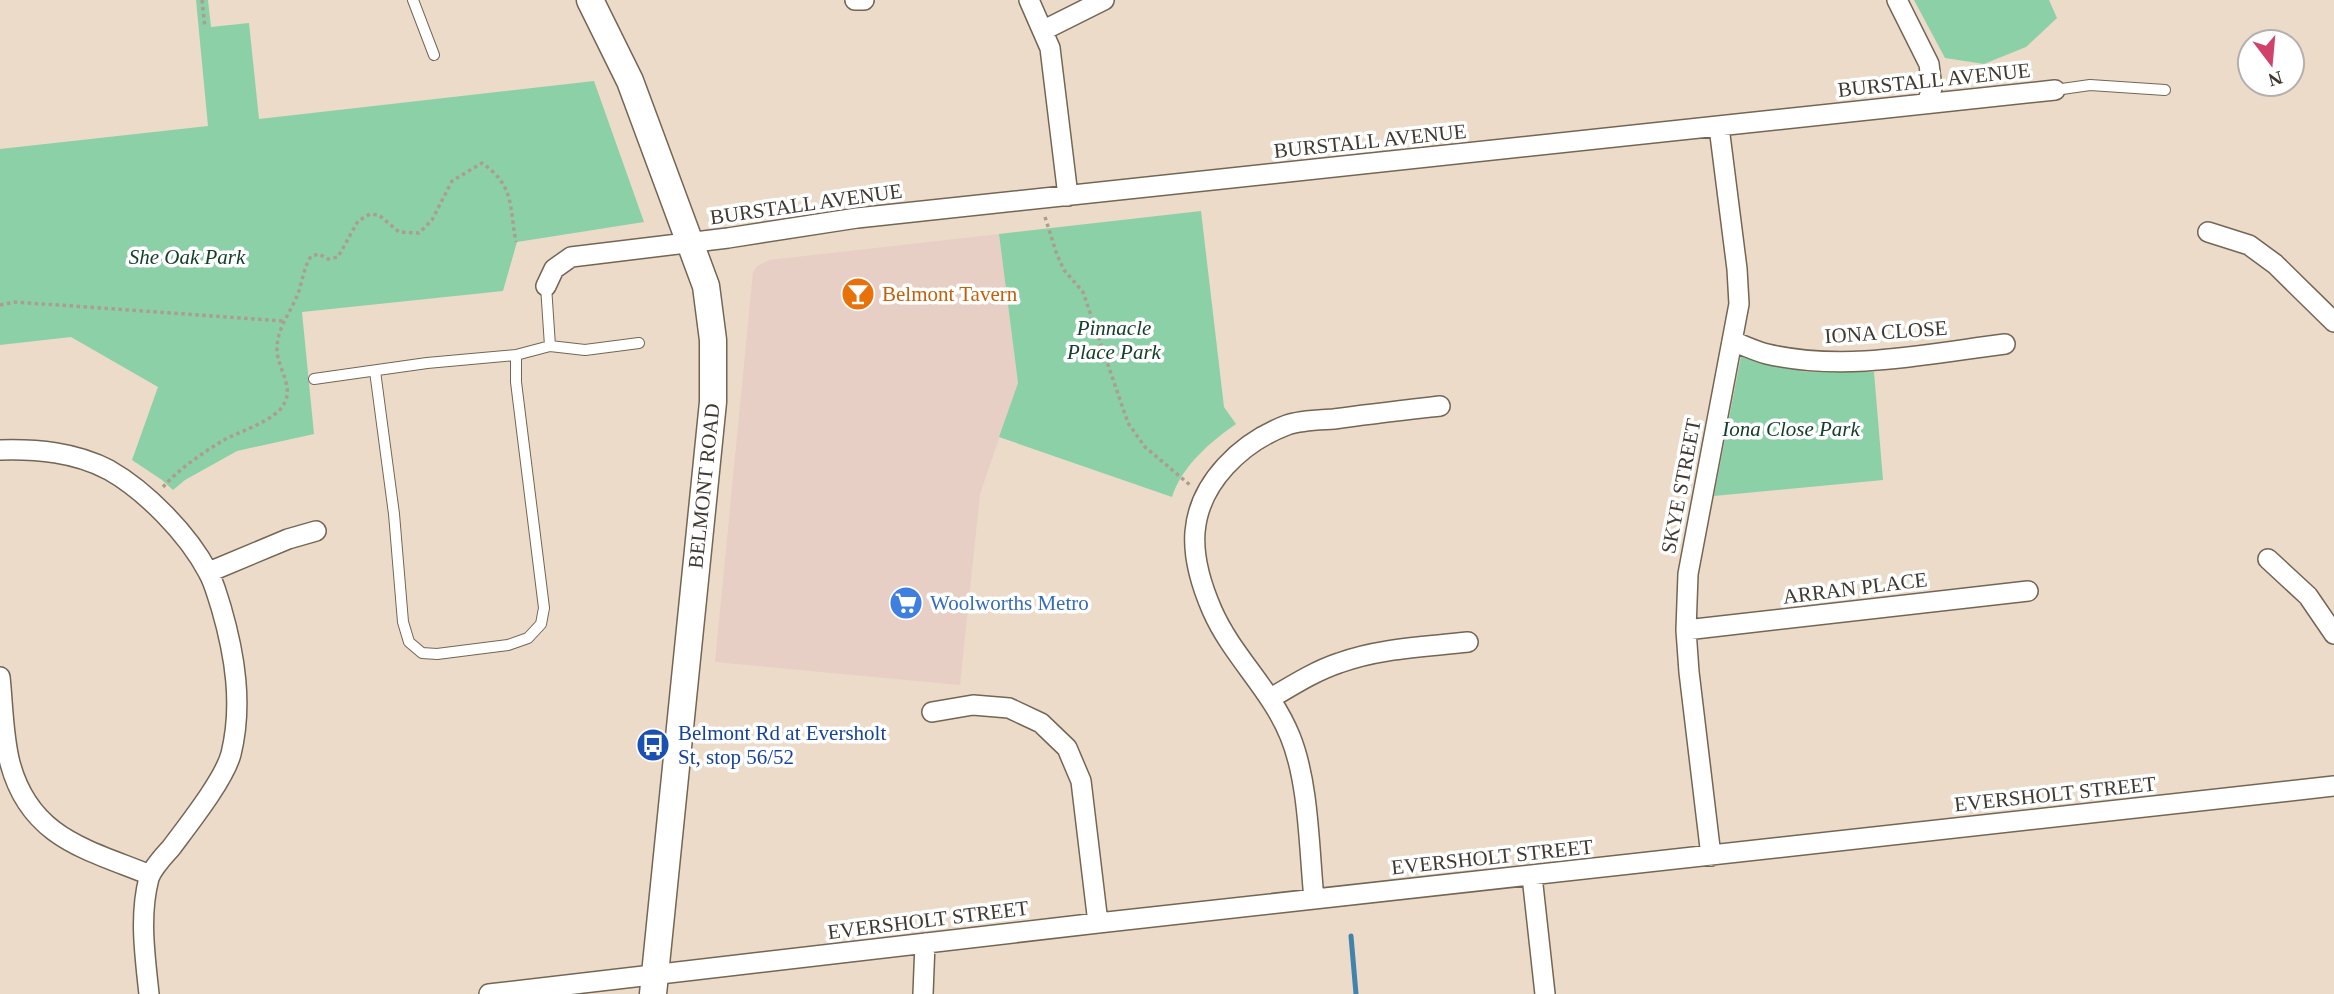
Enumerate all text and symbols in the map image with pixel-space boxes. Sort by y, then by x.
north arrow [2236,28,2306,98]
street label: BURSTALL AVENUE [1836,58,2032,102]
text: N [2266,67,2285,91]
street label: BURSTALL AVENUE [1272,119,1468,163]
street label: BURSTALL AVENUE [708,179,904,229]
park label: She Oak Park [129,245,246,269]
bar icon: Belmont Tavern [839,275,877,313]
place label: Belmont Tavern [882,282,1018,306]
park label: Pinnacle Place Park [1066,316,1162,364]
street label: IONA CLOSE [1824,316,1948,348]
street label: BELMONT ROAD [683,402,725,570]
street label: SKYE STREET [1656,416,1706,556]
park label: Iona Close Park [1721,417,1860,441]
street label: ARRAN PLACE [1781,567,1929,609]
supermarket icon: Woolworths Metro [887,584,925,622]
place label: Woolworths Metro [930,591,1089,615]
place label: Belmont Rd at Eversholt St, stop 56/52 [678,721,886,769]
bus stop icon: Belmont Rd at Eversholt St, stop 56/52 [634,726,672,764]
street label: EVERSHOLT STREET [1953,771,2157,817]
street label: EVERSHOLT STREET [1390,834,1594,880]
street label: EVERSHOLT STREET [826,896,1030,944]

